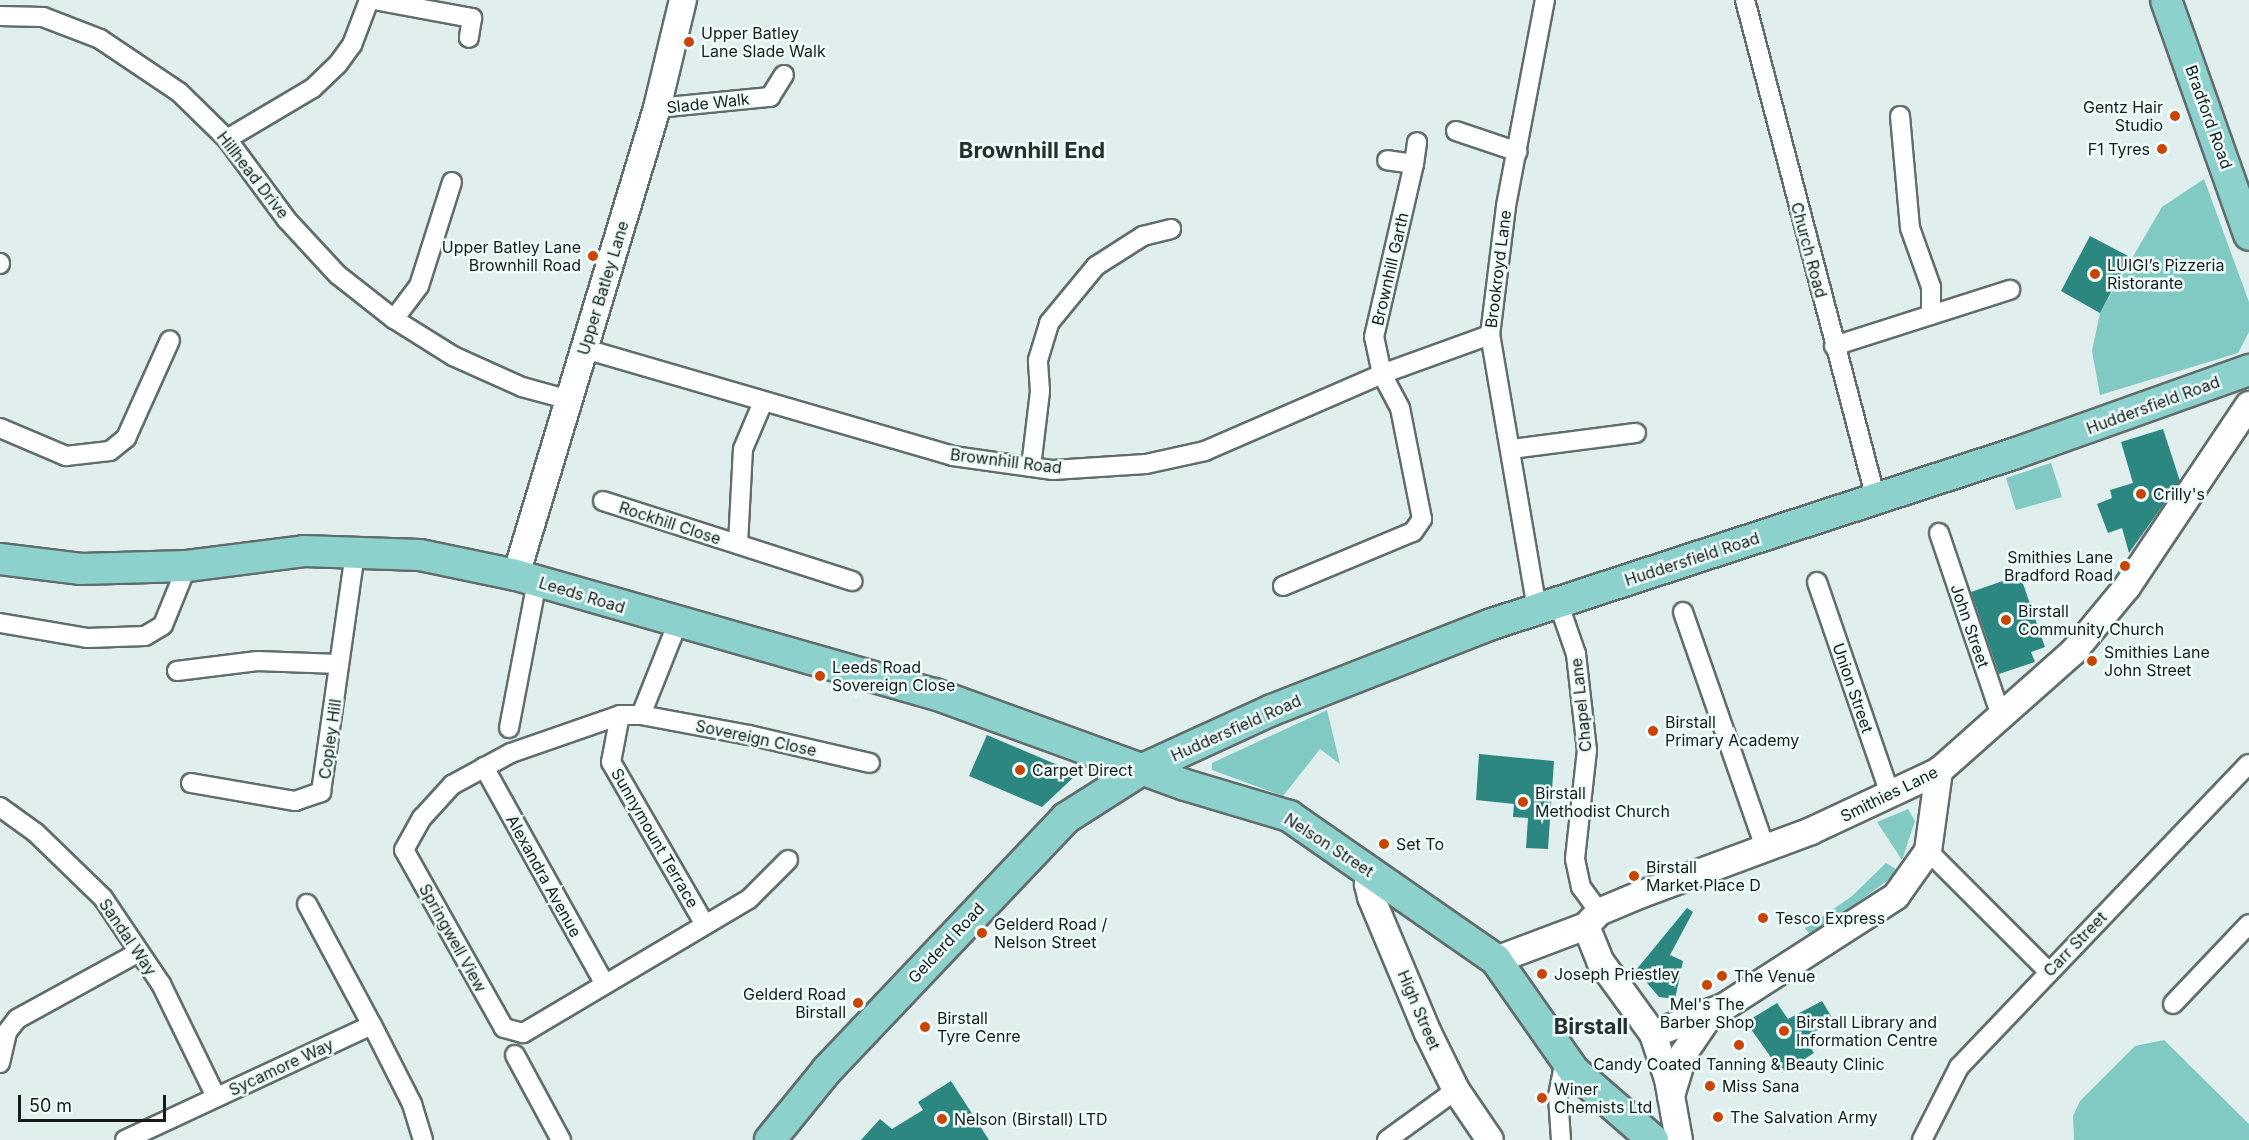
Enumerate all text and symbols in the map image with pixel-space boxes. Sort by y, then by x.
place label: Upper Batley Lane Slade Walk [701,23,826,61]
marker: Upper Batley Lane Slade Walk [682,35,696,49]
street label: Bradford Road [2181,63,2237,171]
street label: Slade Walk [666,89,750,117]
place label: Gentz Hair Studio [2083,97,2163,135]
marker: Gentz Hair Studio [2168,109,2182,123]
street label: Hillhead Drive [213,128,293,222]
district label: Brownhill End [959,138,1105,164]
place label: F1 Tyres [2088,139,2150,159]
marker: F1 Tyres [2155,142,2169,156]
street label: Church Road [1787,200,1831,300]
street label: Brookroyd Lane [1481,209,1515,329]
street label: Brownhill Garth [1368,211,1412,327]
street label: Upper Batley Lane [573,219,633,357]
place label: Upper Batley Lane Brownhill Road [442,237,581,275]
marker: Upper Batley Lane Brownhill Road [586,249,600,263]
place label: LUIGI’s Pizzeria Ristorante [2107,255,2224,293]
marker: LUIGI’s Pizzeria Ristorante [2088,267,2102,281]
street label: Huddersfield Road [2084,372,2222,438]
street label: Brownhill Road [949,445,1063,477]
place label: Crilly's [2153,484,2205,504]
marker: Crilly's [2134,487,2148,501]
street label: Rockhill Close [617,497,723,549]
street label: Huddersfield Road [1622,528,1762,590]
place label: Smithies Lane Bradford Road [2004,547,2113,585]
marker: Smithies Lane Bradford Road [2118,559,2132,573]
street label: Leeds Road [537,573,627,617]
street label: John Street [1947,582,1993,670]
place label: Birstall Community Church [2018,601,2164,639]
marker: Birstall Community Church [1999,613,2013,627]
street label: Union Street [1829,640,1877,736]
place label: Smithies Lane John Street [2104,642,2210,680]
marker: Smithies Lane John Street [2085,654,2099,668]
place label: Leeds Road Sovereign Close [832,657,955,695]
street label: Chapel Lane [1567,657,1595,753]
marker: Leeds Road Sovereign Close [813,669,827,683]
street label: Huddersfield Road [1168,691,1304,765]
street label: Copley Hill [315,698,345,780]
place label: Birstall Primary Academy [1665,712,1799,750]
street label: Sovereign Close [694,716,818,760]
marker: Birstall Primary Academy [1646,724,1660,738]
place label: Carpet Direct [1032,760,1133,780]
street label: Smithies Lane [1837,762,1941,826]
marker: Carpet Direct [1013,763,1027,777]
street label: Sunnymount Terrace [607,765,703,911]
place label: Birstall Methodist Church [1535,783,1670,821]
marker: Birstall Methodist Church [1516,795,1530,809]
street label: Nelson Street [1281,809,1377,881]
street label: Alexandra Avenue [503,812,585,940]
place label: Set To [1396,834,1444,854]
marker: Set To [1377,837,1391,851]
place label: Birstall Market Place D [1646,857,1761,895]
marker: Birstall Market Place D [1627,869,1641,883]
street label: Springwell View [415,880,491,996]
street label: Sandal Way [95,895,161,979]
street label: Gelderd Road [904,899,988,987]
place label: Tesco Express [1775,908,1885,928]
street label: Carr Street [2039,908,2111,980]
marker: Tesco Express [1756,911,1770,925]
place label: Gelderd Road / Nelson Street [994,914,1107,952]
marker: Gelderd Road / Nelson Street [975,926,989,940]
place label: Joseph Priestley [1554,964,1680,984]
place label: The Venue [1734,966,1815,986]
street label: High Street [1394,967,1444,1053]
marker: Joseph Priestley [1535,967,1549,981]
marker: The Venue [1715,969,1729,983]
marker: Mel's The Barber Shop [1700,978,1714,992]
place label: Gelderd Road Birstall [743,984,846,1022]
place label: Mel's The Barber Shop [1660,994,1754,1032]
marker: Gelderd Road Birstall [851,996,865,1010]
place label: Birstall Tyre Cenre [937,1008,1020,1046]
place label: Birstall Library and Information Centre [1796,1012,1938,1050]
district label: Birstall [1554,1014,1628,1040]
marker: Birstall Tyre Cenre [918,1020,932,1034]
marker: Birstall Library and Information Centre [1777,1024,1791,1038]
street label: Sycamore Way [226,1034,336,1100]
marker: Candy Coated Tanning & Beauty Clinic [1732,1038,1746,1052]
place label: Candy Coated Tanning & Beauty Clinic [1593,1054,1885,1074]
place label: Miss Sana [1722,1076,1799,1096]
place label: Winer Chemists Ltd [1554,1079,1652,1117]
marker: Miss Sana [1703,1079,1717,1093]
scale bar [21,1083,170,1121]
marker: Winer Chemists Ltd [1535,1091,1549,1105]
text: 50 m [29,1095,72,1116]
place label: The Salvation Army [1730,1107,1877,1127]
place label: Nelson (Birstall) LTD [954,1109,1108,1129]
marker: The Salvation Army [1711,1110,1725,1124]
marker: Nelson (Birstall) LTD [935,1112,949,1126]

